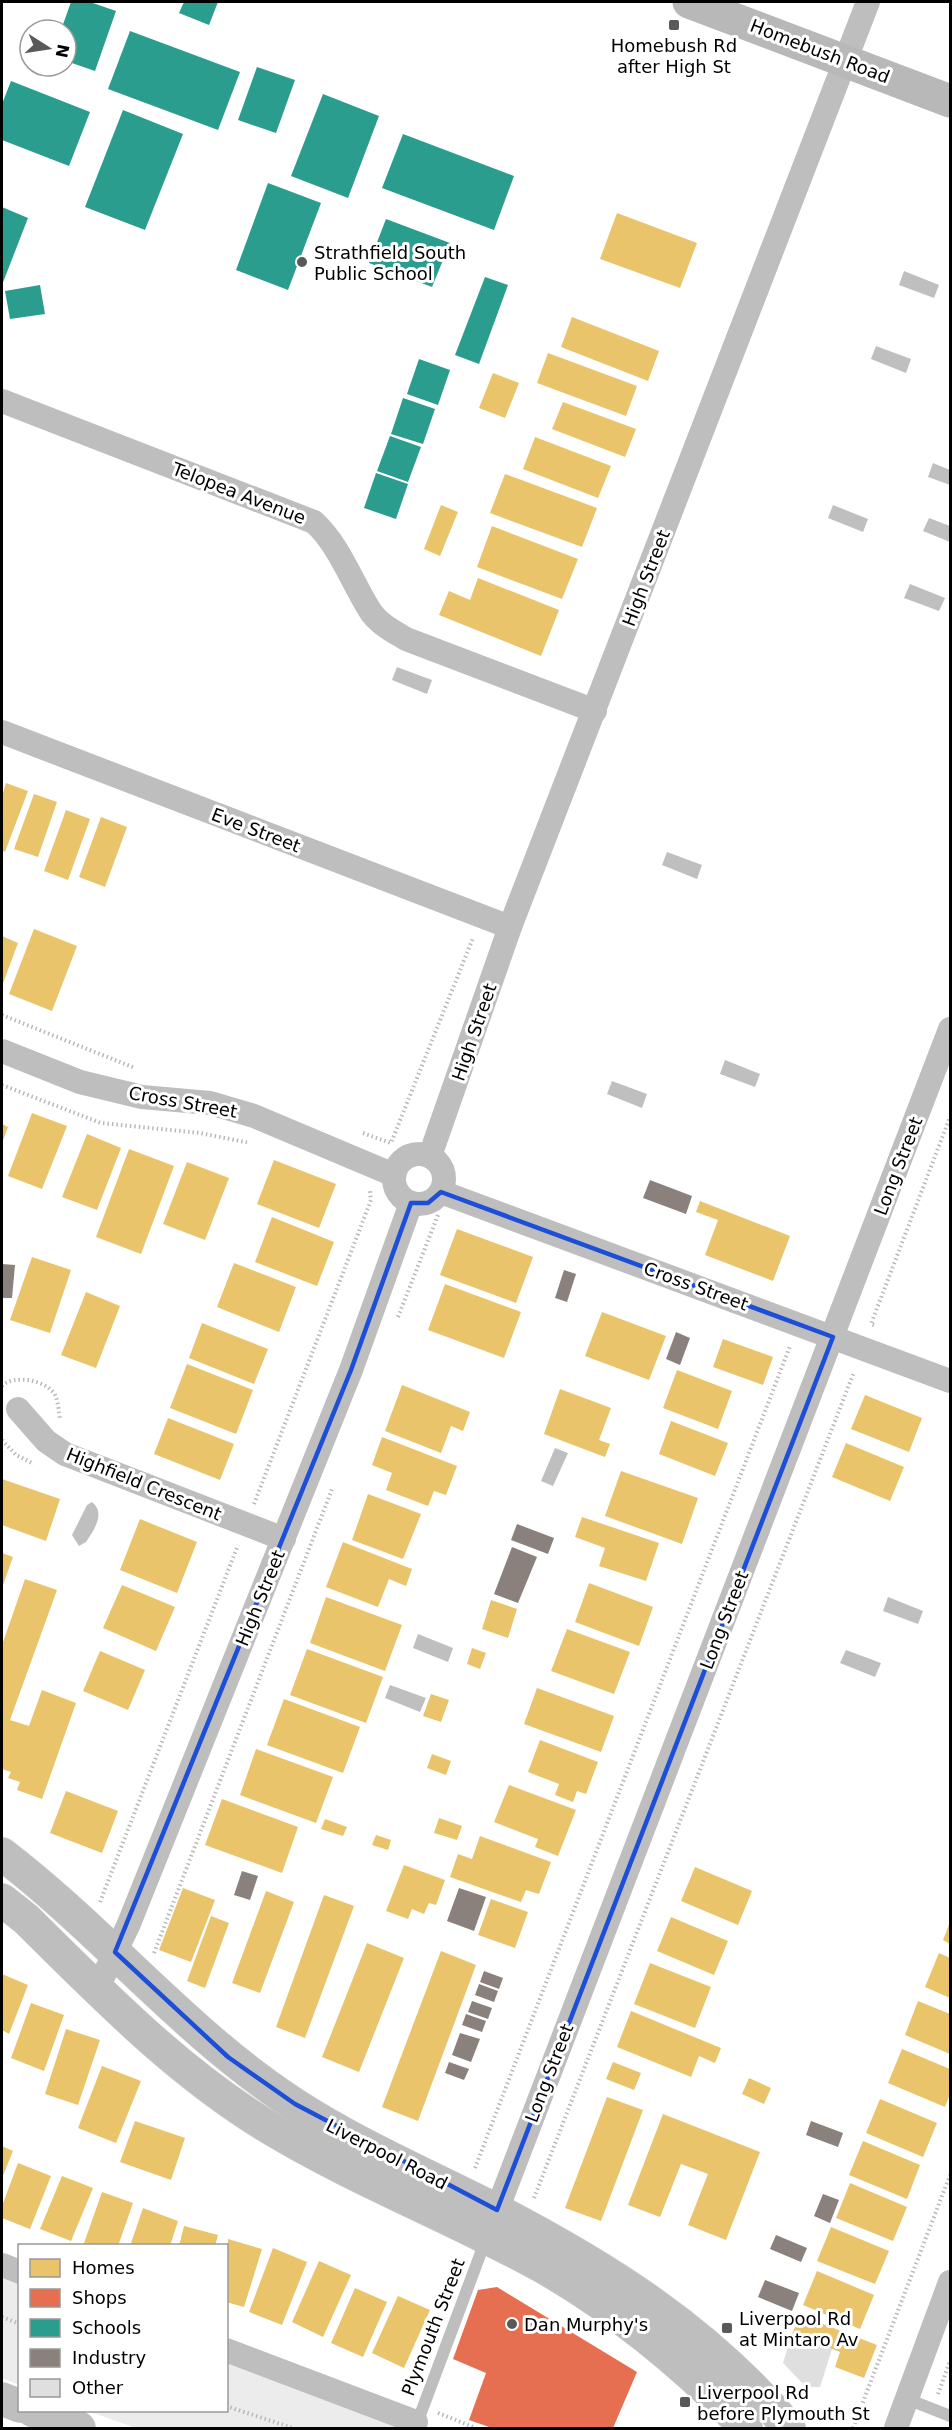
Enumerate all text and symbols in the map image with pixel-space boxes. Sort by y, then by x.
street label: Homebush Road [747,15,893,87]
north arrow [18,18,78,78]
marker: Homebush Rd after High St [667,18,681,32]
place label: Homebush Rd after High St [611,35,737,77]
text: N [51,42,73,60]
place label: Strathfield South Public School [314,242,466,284]
marker: Strathfield South Public School [295,255,309,269]
street label: Telopea Avenue [168,458,309,528]
street label: High Street [618,527,674,629]
street label: Eve Street [209,803,303,857]
street label: High Street [448,980,500,1084]
street label: Cross Street [127,1082,239,1122]
street label: Long Street [870,1114,926,1218]
street label: Cross Street [641,1257,751,1315]
street label: Highfield Crescent [63,1443,225,1525]
street label: High Street [231,1547,289,1649]
street label: Long Street [696,1568,752,1672]
street label: Long Street [521,2021,577,2125]
street label: Liverpool Road [323,2114,451,2194]
legend [18,2244,228,2412]
street label: Plymouth Street [397,2255,469,2399]
text: Homes [72,2257,135,2278]
text: Shops [72,2287,127,2308]
place label: Liverpool Rd at Mintaro Av [739,2308,859,2350]
place label: Dan Murphy's [524,2314,648,2335]
text: Schools [72,2317,141,2338]
marker: Dan Murphy's [505,2317,519,2331]
marker: Liverpool Rd at Mintaro Av [720,2321,734,2335]
text: Industry [72,2347,146,2368]
text: Other [72,2377,124,2398]
place label: Liverpool Rd before Plymouth St [697,2382,870,2424]
marker: Liverpool Rd before Plymouth St [678,2395,692,2409]

